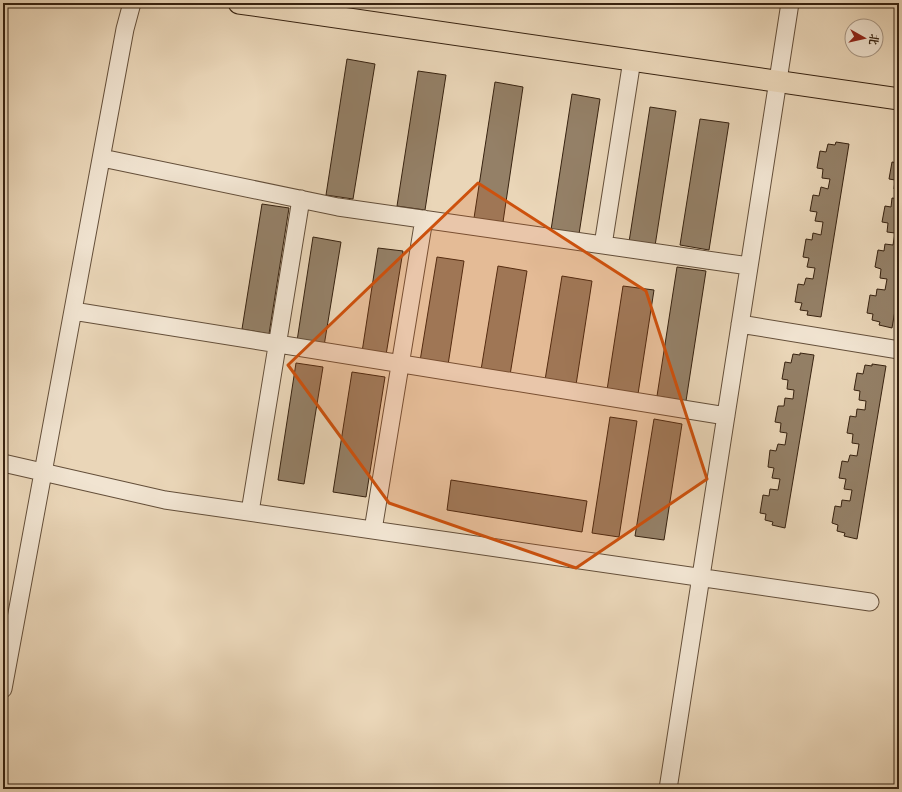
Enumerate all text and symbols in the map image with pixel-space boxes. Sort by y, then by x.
north arrow [844,18,884,58]
text: 北 [866,33,881,46]

